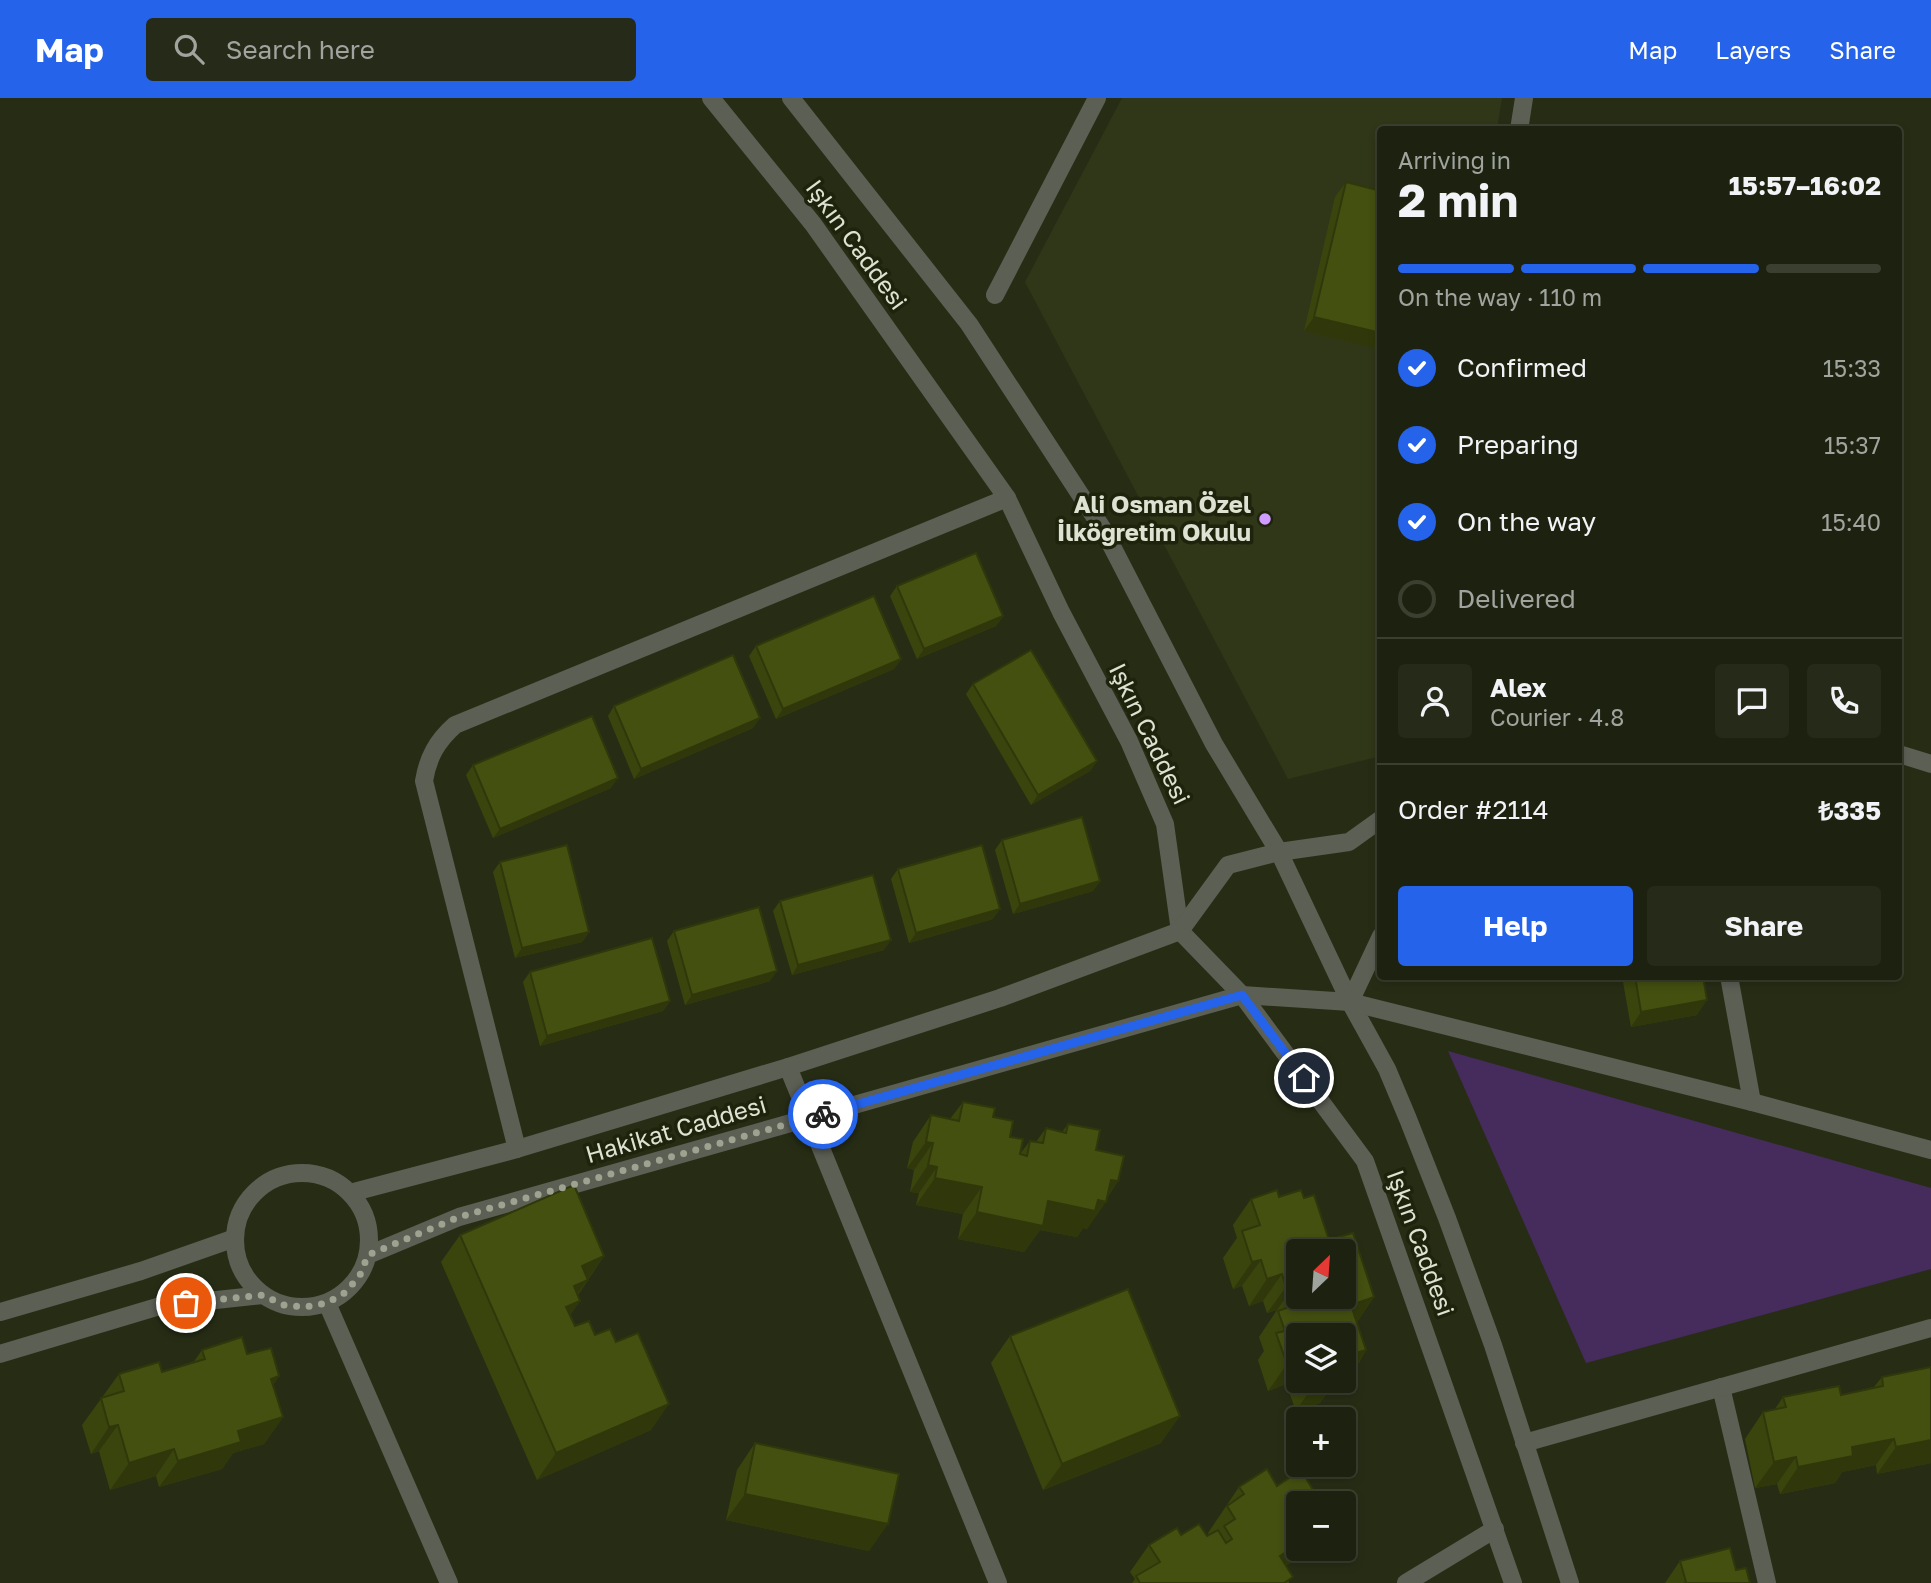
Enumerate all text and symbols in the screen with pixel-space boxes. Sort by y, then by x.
search box [146,18,636,81]
text: Map [35,30,104,69]
icon: search [170,30,208,68]
text: Search here [226,34,375,65]
text: Map [1628,35,1677,64]
text: Layers [1715,35,1791,64]
text: Share [1829,35,1896,64]
text: Arriving in [1398,146,1511,174]
text: 15:57–16:02 [1729,170,1881,201]
text: 2 min [1398,172,1518,227]
street label: Işkın Caddesi [800,174,914,315]
text: On the way · 110 m [1398,283,1602,311]
icon: check [1398,349,1436,387]
text: Confirmed [1457,352,1587,383]
text: 15:33 [1823,354,1881,382]
icon: check [1398,426,1436,464]
text: Preparing [1457,429,1579,460]
text: 15:37 [1824,431,1881,459]
place label: Ali Osman Özel İlköğretim Okulu [1057,489,1251,546]
icon: check [1398,503,1436,541]
text: On the way [1457,506,1596,537]
text: 15:40 [1821,508,1881,536]
marker: Ali Osman Özel İlköğretim Okulu [1257,511,1273,527]
text: Delivered [1457,583,1576,614]
street label: Işkın Caddesi [1104,658,1197,809]
button: person [1398,664,1472,738]
button: chat [1715,664,1789,738]
button: phone [1807,664,1881,738]
text: Alex [1490,672,1547,703]
text: Courier · 4.8 [1490,703,1624,731]
text: Order #2114 [1398,794,1549,825]
text: ₺335 [1819,795,1881,826]
button: Help [1398,886,1633,966]
button: Share [1647,886,1881,966]
pin [1274,1048,1334,1108]
icon: home [1285,1059,1323,1097]
courier [788,1079,858,1149]
street label: Hakikat Caddesi [582,1089,769,1168]
icon: bike [804,1095,842,1133]
street label: Işkın Caddesi [1382,1165,1461,1320]
north arrow [1286,1239,1356,1309]
map controls [1286,1239,1356,1561]
pin [156,1273,216,1333]
icon: bag [167,1284,205,1322]
button: layers [1286,1323,1356,1393]
button: + [1286,1407,1356,1477]
button: − [1286,1491,1356,1561]

